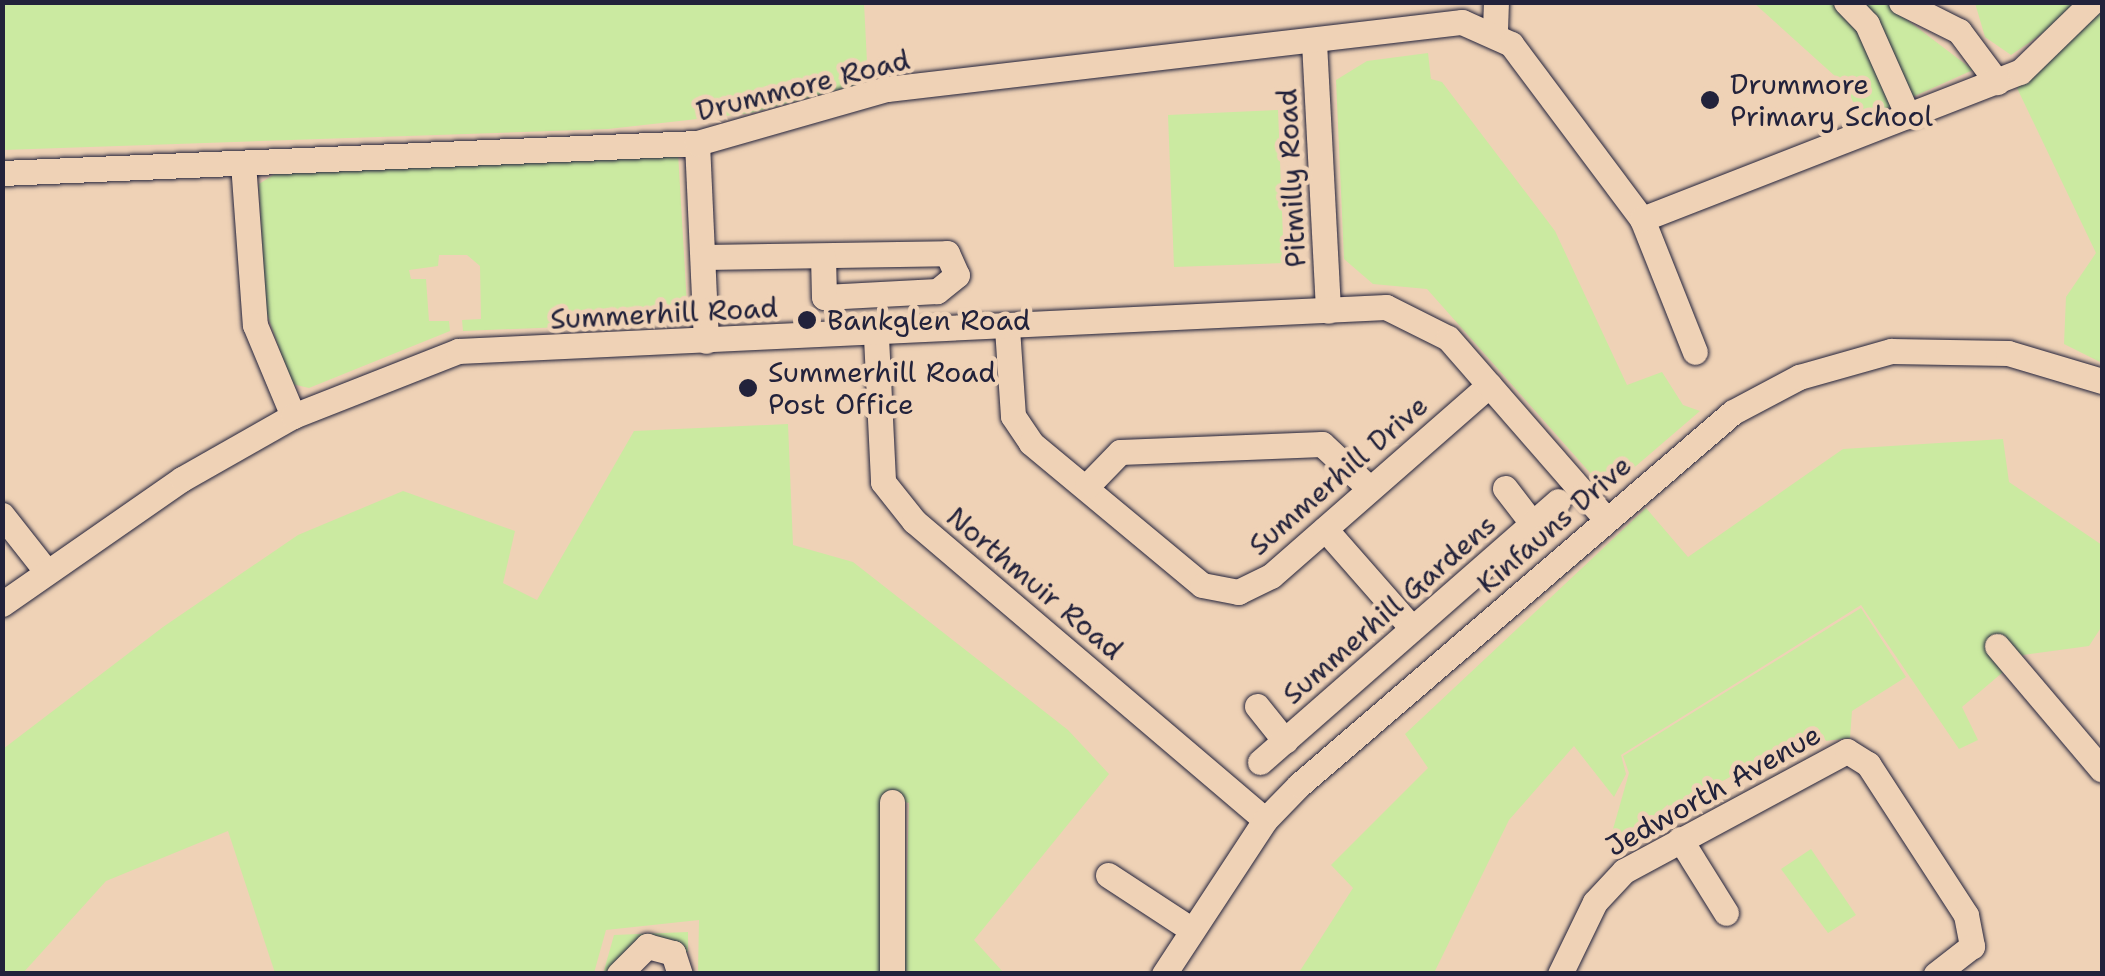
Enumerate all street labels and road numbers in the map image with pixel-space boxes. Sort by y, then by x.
street label: Drummore Road [693,42,913,128]
street label: Pitmilly Road [1270,88,1312,268]
street label: Summerhill Road [549,290,779,336]
street label: Summerhill Drive [1242,388,1434,562]
street label: Kinfauns Drive [1470,448,1638,600]
street label: Northmuir Road [940,500,1130,666]
street label: Summerhill Gardens [1275,507,1503,711]
street label: Jedworth Avenue [1600,717,1826,863]

